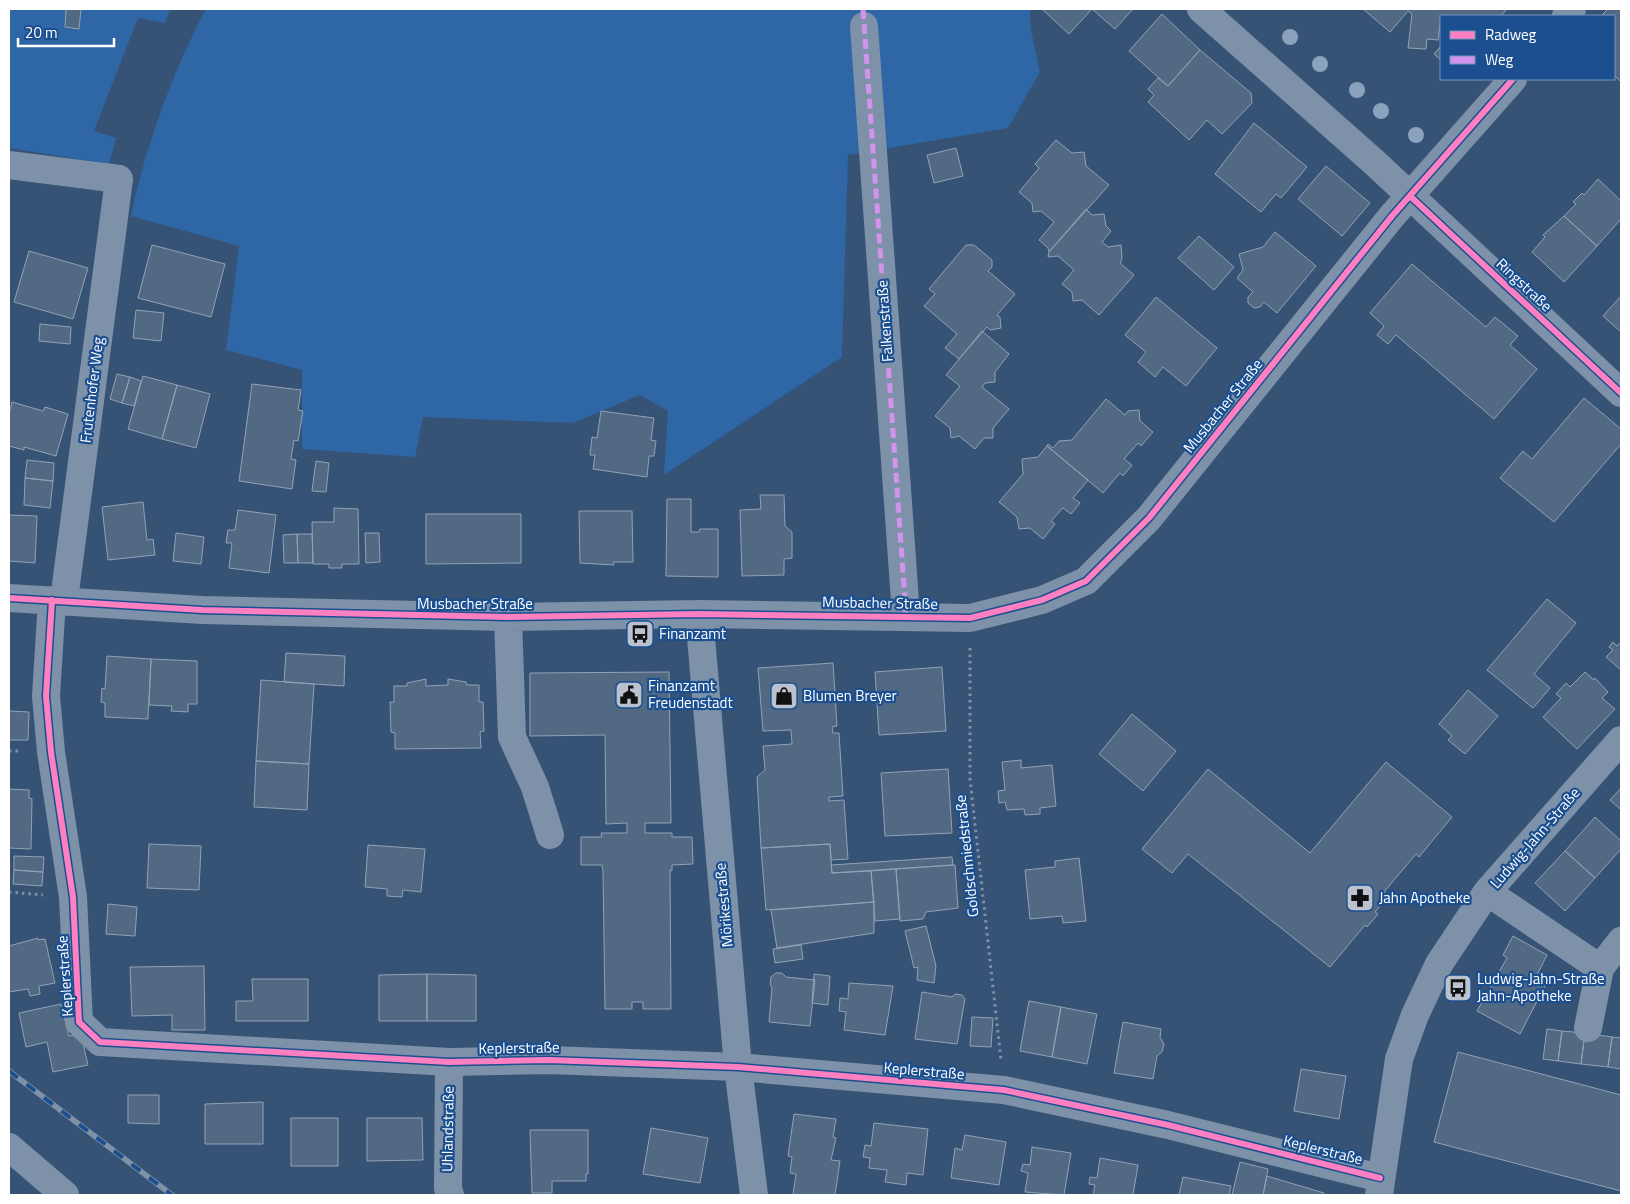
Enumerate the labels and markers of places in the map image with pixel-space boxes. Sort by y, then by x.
bus stop icon: Finanzamt [625,619,655,649]
place label: Finanzamt [659,622,727,645]
place label: Finanzamt Freudenstadt [648,674,733,714]
public building icon: Finanzamt Freudenstadt [614,680,644,710]
shop icon: Blumen Breyer [769,681,799,711]
place label: Blumen Breyer [803,684,897,707]
pharmacy icon: Jahn Apotheke [1345,883,1375,913]
place label: Jahn Apotheke [1379,886,1470,909]
place label: Ludwig-Jahn-Straße Jahn-Apotheke [1477,967,1605,1007]
bus stop icon: Ludwig-Jahn-Straße Jahn-Apotheke [1443,973,1473,1003]

